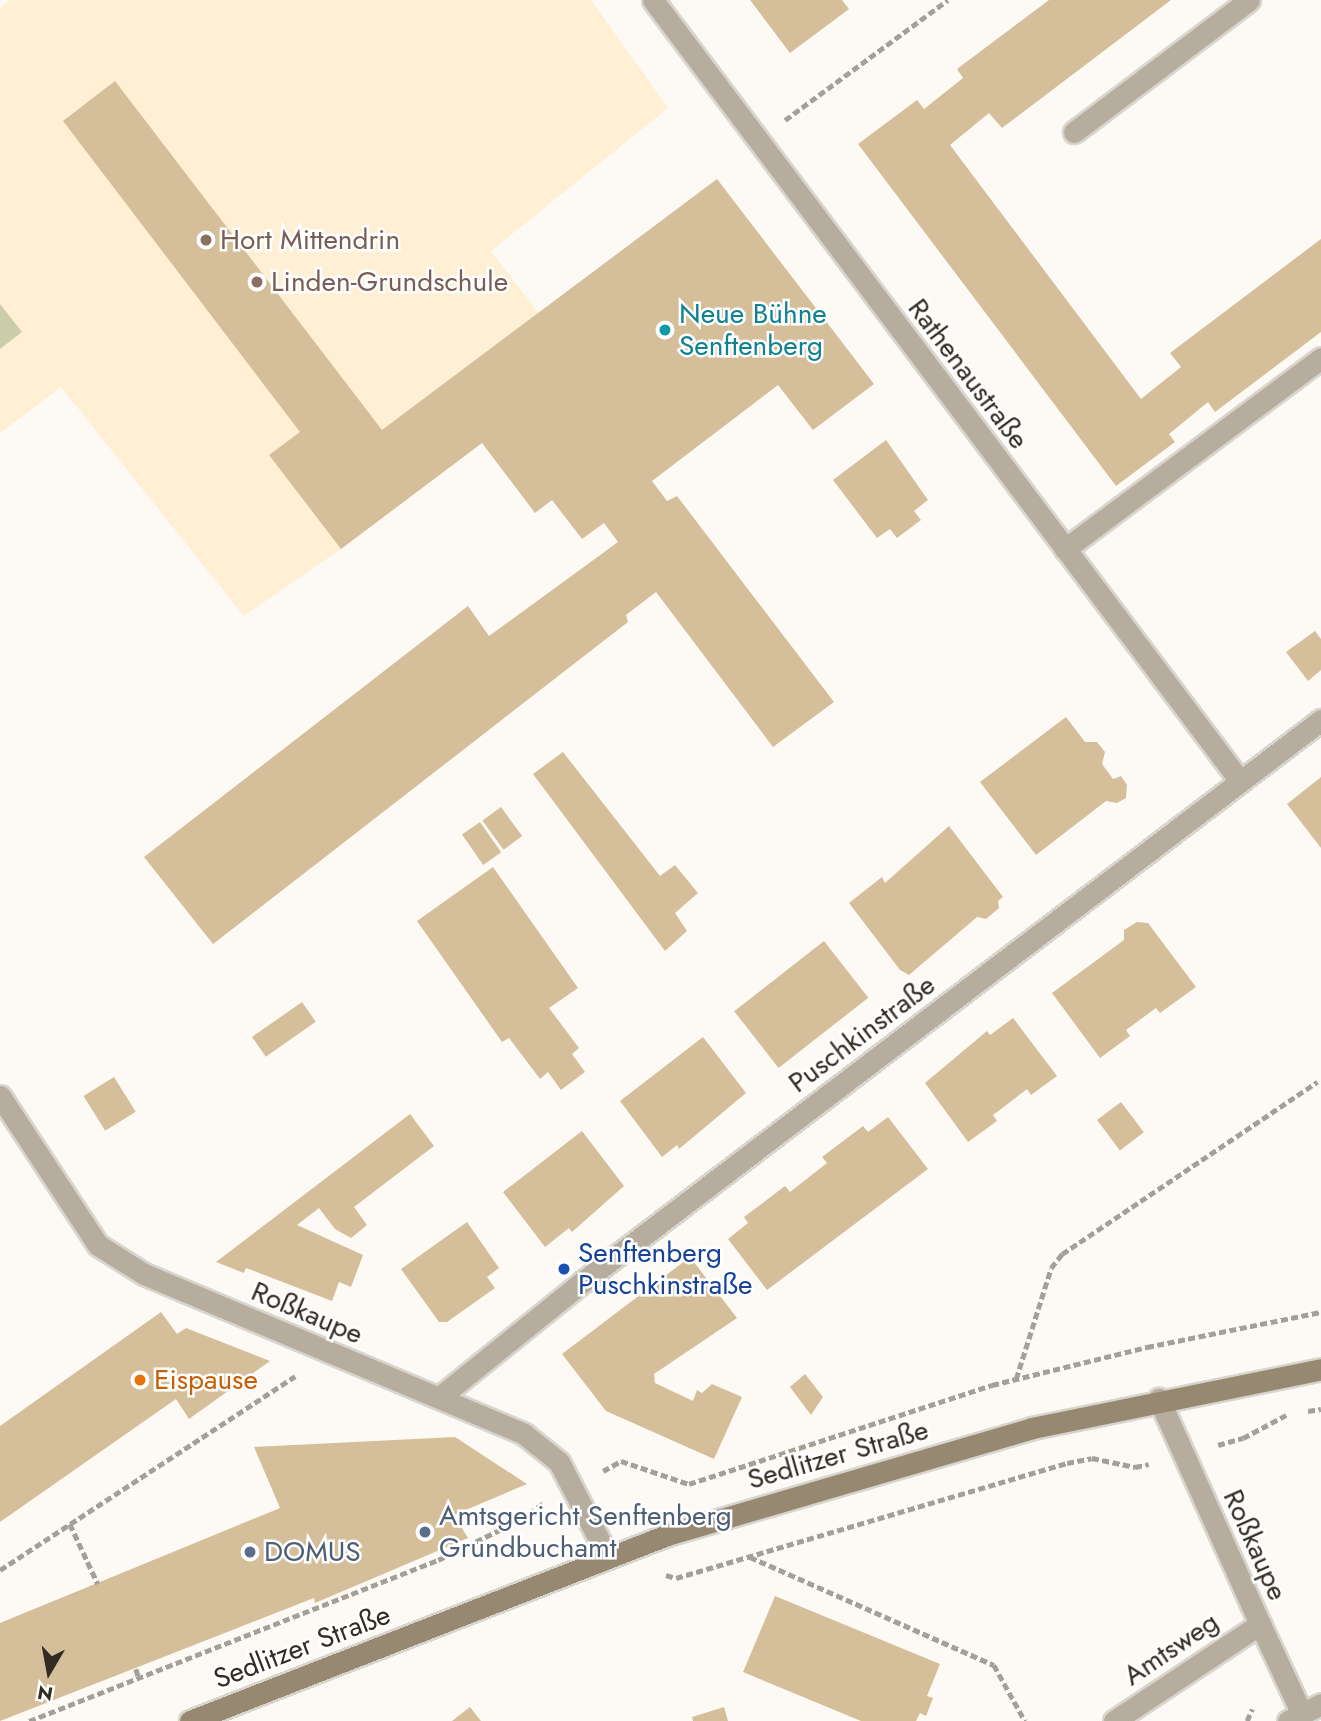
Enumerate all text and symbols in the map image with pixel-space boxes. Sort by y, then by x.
place label: Hort Mittendrin [220,223,400,257]
marker: Hort Mittendrin [198,232,214,248]
place label: Linden-Grundschule [271,265,508,299]
marker: Linden-Grundschule [249,274,265,290]
street label: Rathenaustraße [901,292,1035,456]
place label: Neue Bühne Senftenberg [679,297,827,363]
marker: Neue Bühne Senftenberg [657,322,673,338]
street label: Puschkinstraße [782,968,942,1100]
place label: Senftenberg Puschkinstraße [578,1236,752,1302]
marker: Senftenberg Puschkinstraße [556,1261,572,1277]
street label: Roßkaupe [246,1275,368,1351]
place label: Eispause [154,1363,258,1397]
marker: Eispause [132,1372,148,1388]
street label: Sedlitzer Straße [744,1413,932,1497]
street label: Roßkaupe [1216,1484,1294,1606]
place label: Amtsgericht Senftenberg Grundbuchamt [439,1499,732,1565]
marker: Amtsgericht Senftenberg Grundbuchamt [417,1524,433,1540]
place label: DOMUS [264,1535,361,1569]
marker: DOMUS [242,1544,258,1560]
street label: Sedlitzer Straße [209,1598,395,1696]
street label: Amtsweg [1117,1605,1225,1693]
north arrow [14,1637,84,1707]
text: N [35,1679,55,1708]

